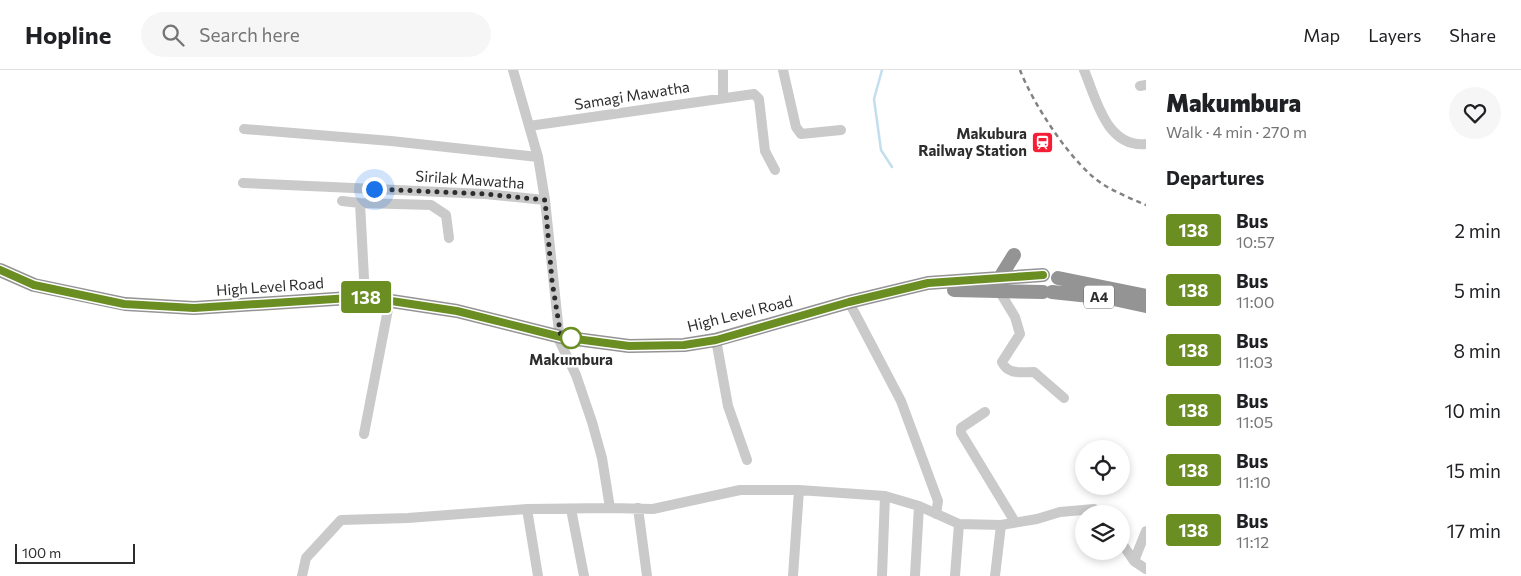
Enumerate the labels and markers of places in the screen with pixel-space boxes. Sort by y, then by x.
place label: Makubura Railway Station [918,124,1027,159]
station icon: Makubura Railway Station [1031,131,1055,155]
marker: Makumbura [560,327,582,349]
place label: Makumbura [529,350,613,368]

